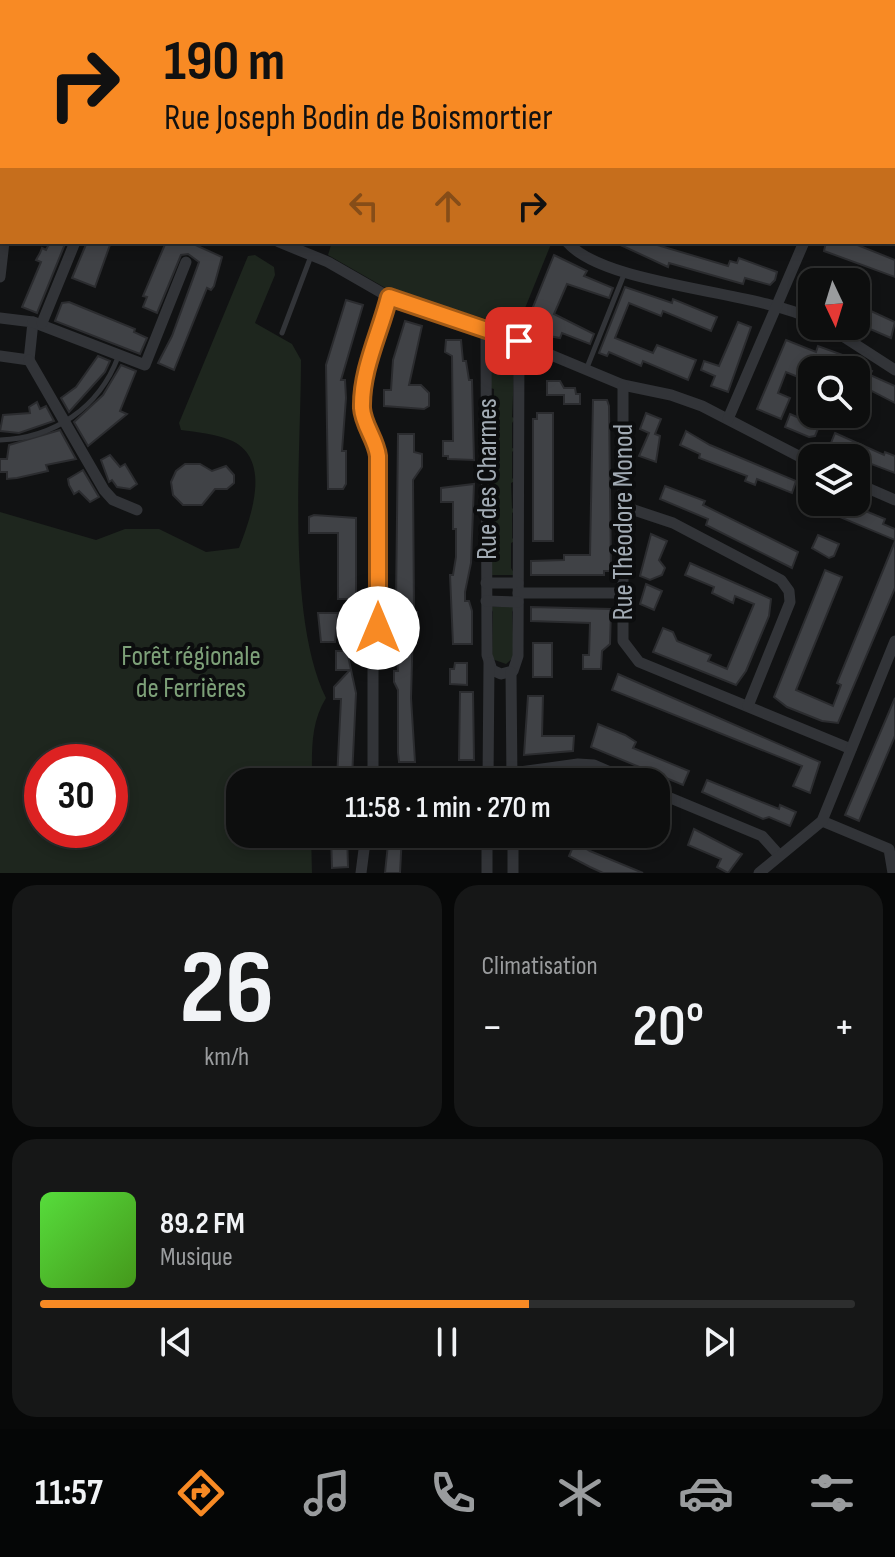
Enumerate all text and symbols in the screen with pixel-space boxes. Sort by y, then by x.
text: 190 m [164,29,285,96]
icon: right [32,32,136,136]
text: Rue Joseph Bodin de Boismortier [164,97,553,140]
icon: left [342,184,386,228]
icon: ahead [426,184,470,228]
icon: right [510,184,554,228]
north arrow [798,268,870,340]
map controls [798,268,870,516]
pin [485,307,553,375]
icon: arrive [497,319,541,363]
button: search [798,356,870,428]
street label: Rue des Charmes [471,398,504,560]
street label: Rue Théodore Monod [607,424,640,620]
button: layers [798,444,870,516]
position arrow [336,586,420,670]
park label: Forêt régionale de Ferrières [121,640,261,705]
speed limit sign: 30 [24,744,128,848]
text: 11:58 · 1 min · 270 m [345,790,551,826]
text: 26 [179,927,274,1052]
text: Climatisation [482,951,598,982]
text: 20° [632,991,704,1063]
text: − [482,1001,503,1054]
text: + [833,1001,855,1054]
text: km/h [204,1042,249,1073]
text: 89.2 FM [160,1206,245,1242]
text: Musique [160,1242,233,1273]
icon: previous [154,1320,198,1364]
icon: pause [425,1320,469,1364]
icon: next [697,1320,741,1364]
icon: directions [173,1465,229,1521]
icon: music [299,1465,355,1521]
icon: phone [425,1465,481,1521]
icon: climate [552,1465,608,1521]
icon: car [678,1465,734,1521]
icon: filters [804,1465,860,1521]
text: 11:57 [35,1472,103,1515]

